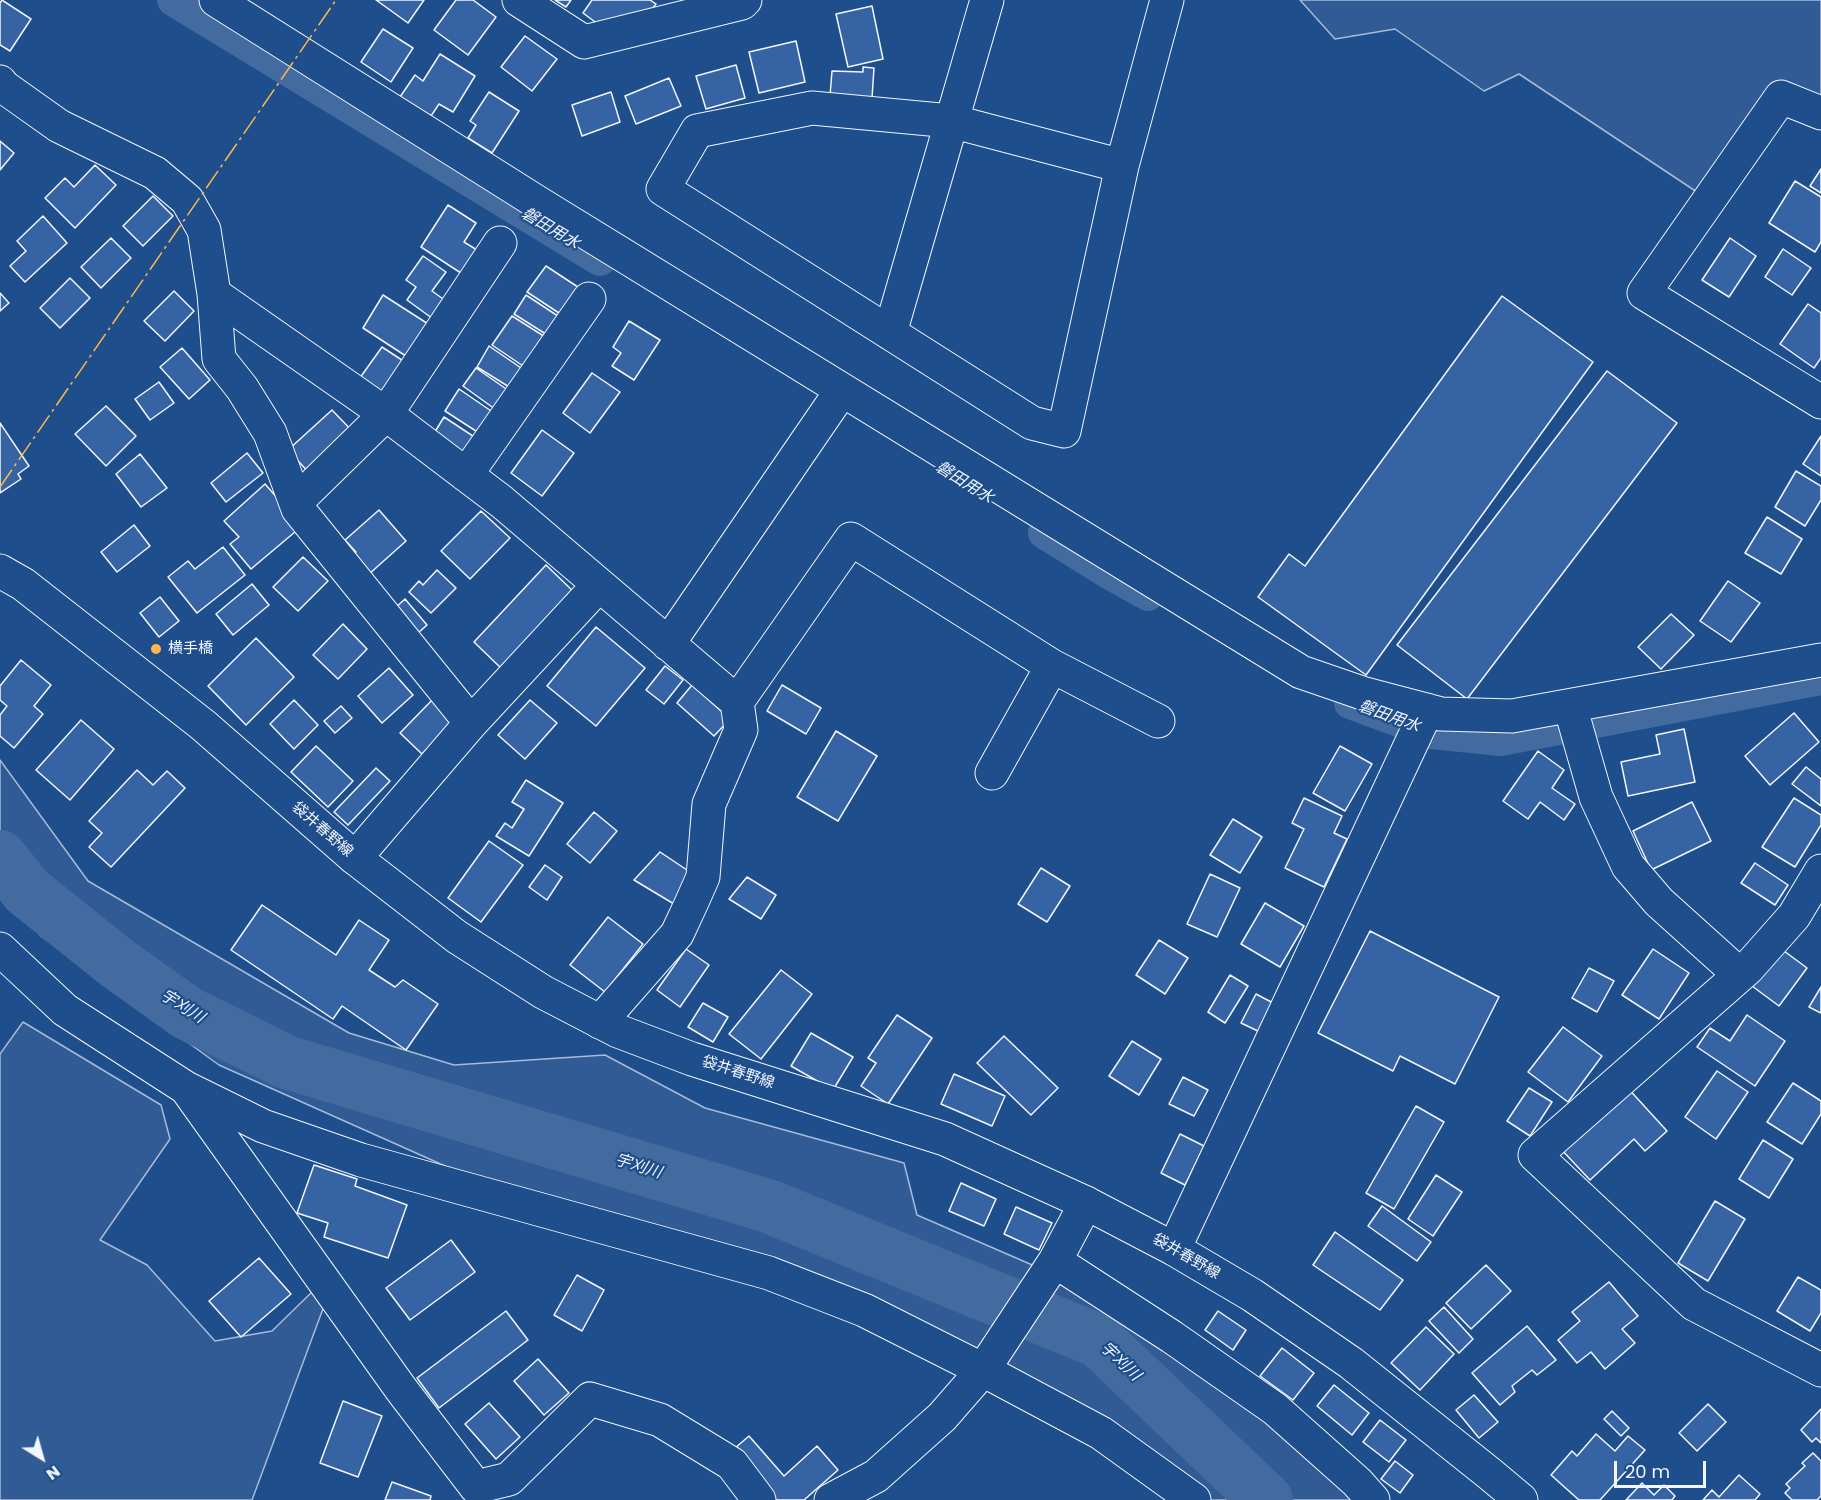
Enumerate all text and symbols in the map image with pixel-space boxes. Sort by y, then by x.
water label: 磐田用水 [518,204,582,254]
water label: 磐田用水 [932,458,996,508]
place label: 横手橋 [168,640,213,658]
marker: 横手橋 [149,642,163,656]
water label: 磐田用水 [1356,697,1422,737]
street label: 袋井春野線 [288,799,356,861]
water label: 宇刈川 [157,986,207,1028]
street label: 袋井春野線 [700,1053,776,1093]
water label: 宇刈川 [612,1151,664,1183]
street label: 袋井春野線 [1149,1230,1223,1284]
water label: 宇刈川 [1096,1339,1144,1385]
north arrow [12,1428,72,1488]
scale bar [1617,1449,1708,1487]
text: 20 m [1625,1459,1670,1484]
text: N [41,1460,65,1486]

